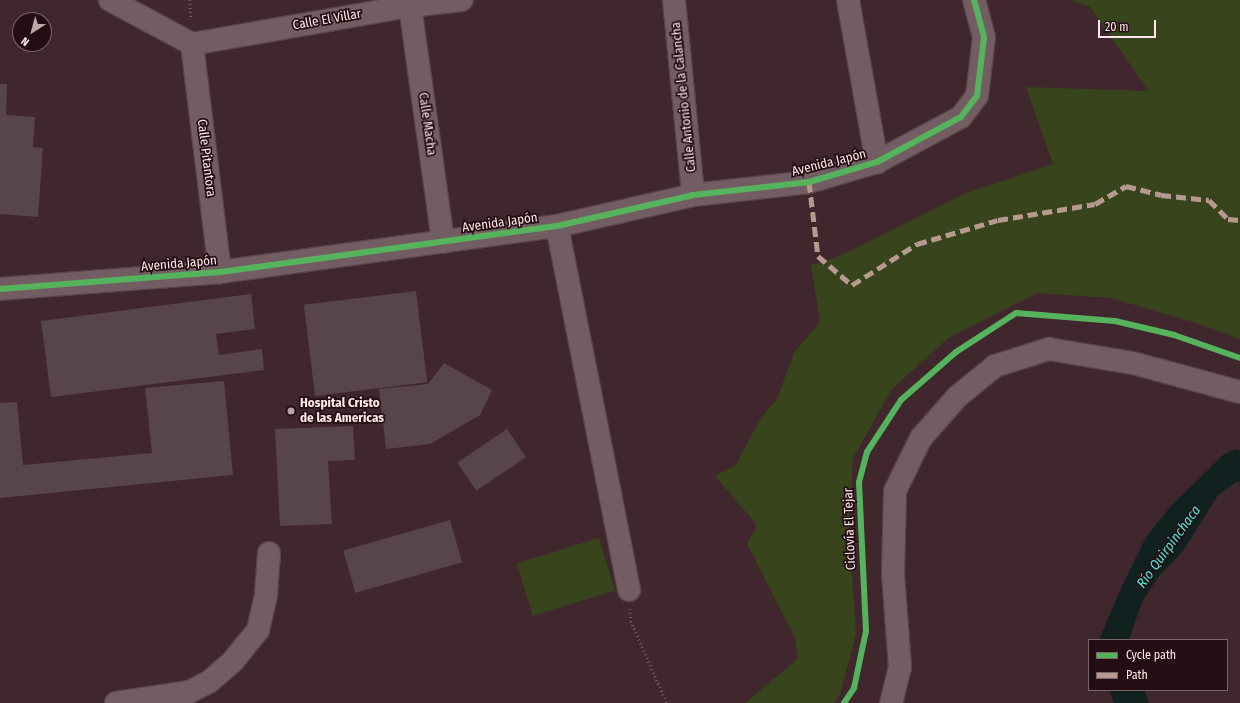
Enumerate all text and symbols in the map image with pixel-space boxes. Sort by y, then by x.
street label: Calle El Villar [292,6,362,34]
north arrow [12,12,52,52]
scale bar [1100,12,1158,38]
text: 20 m [1105,20,1129,34]
street label: Calle Antonio de la Calancha [668,21,700,173]
text: N [19,34,32,49]
street label: Calle Macha [415,92,439,156]
street label: Calle Pitantora [194,118,218,198]
street label: Avenida Japón [790,146,868,180]
street label: Avenida Japón [461,210,539,236]
street label: Avenida Japón [140,253,218,275]
place label: Hospital Cristo de las Americas [300,396,384,427]
marker: Hospital Cristo de las Americas [285,405,297,417]
street label: Ciclovía El Tejar [841,488,859,570]
water label: Río Quirpinchaca [1133,503,1205,591]
legend [1088,639,1228,691]
text: Cycle path [1126,648,1176,662]
text: Path [1126,668,1148,682]

